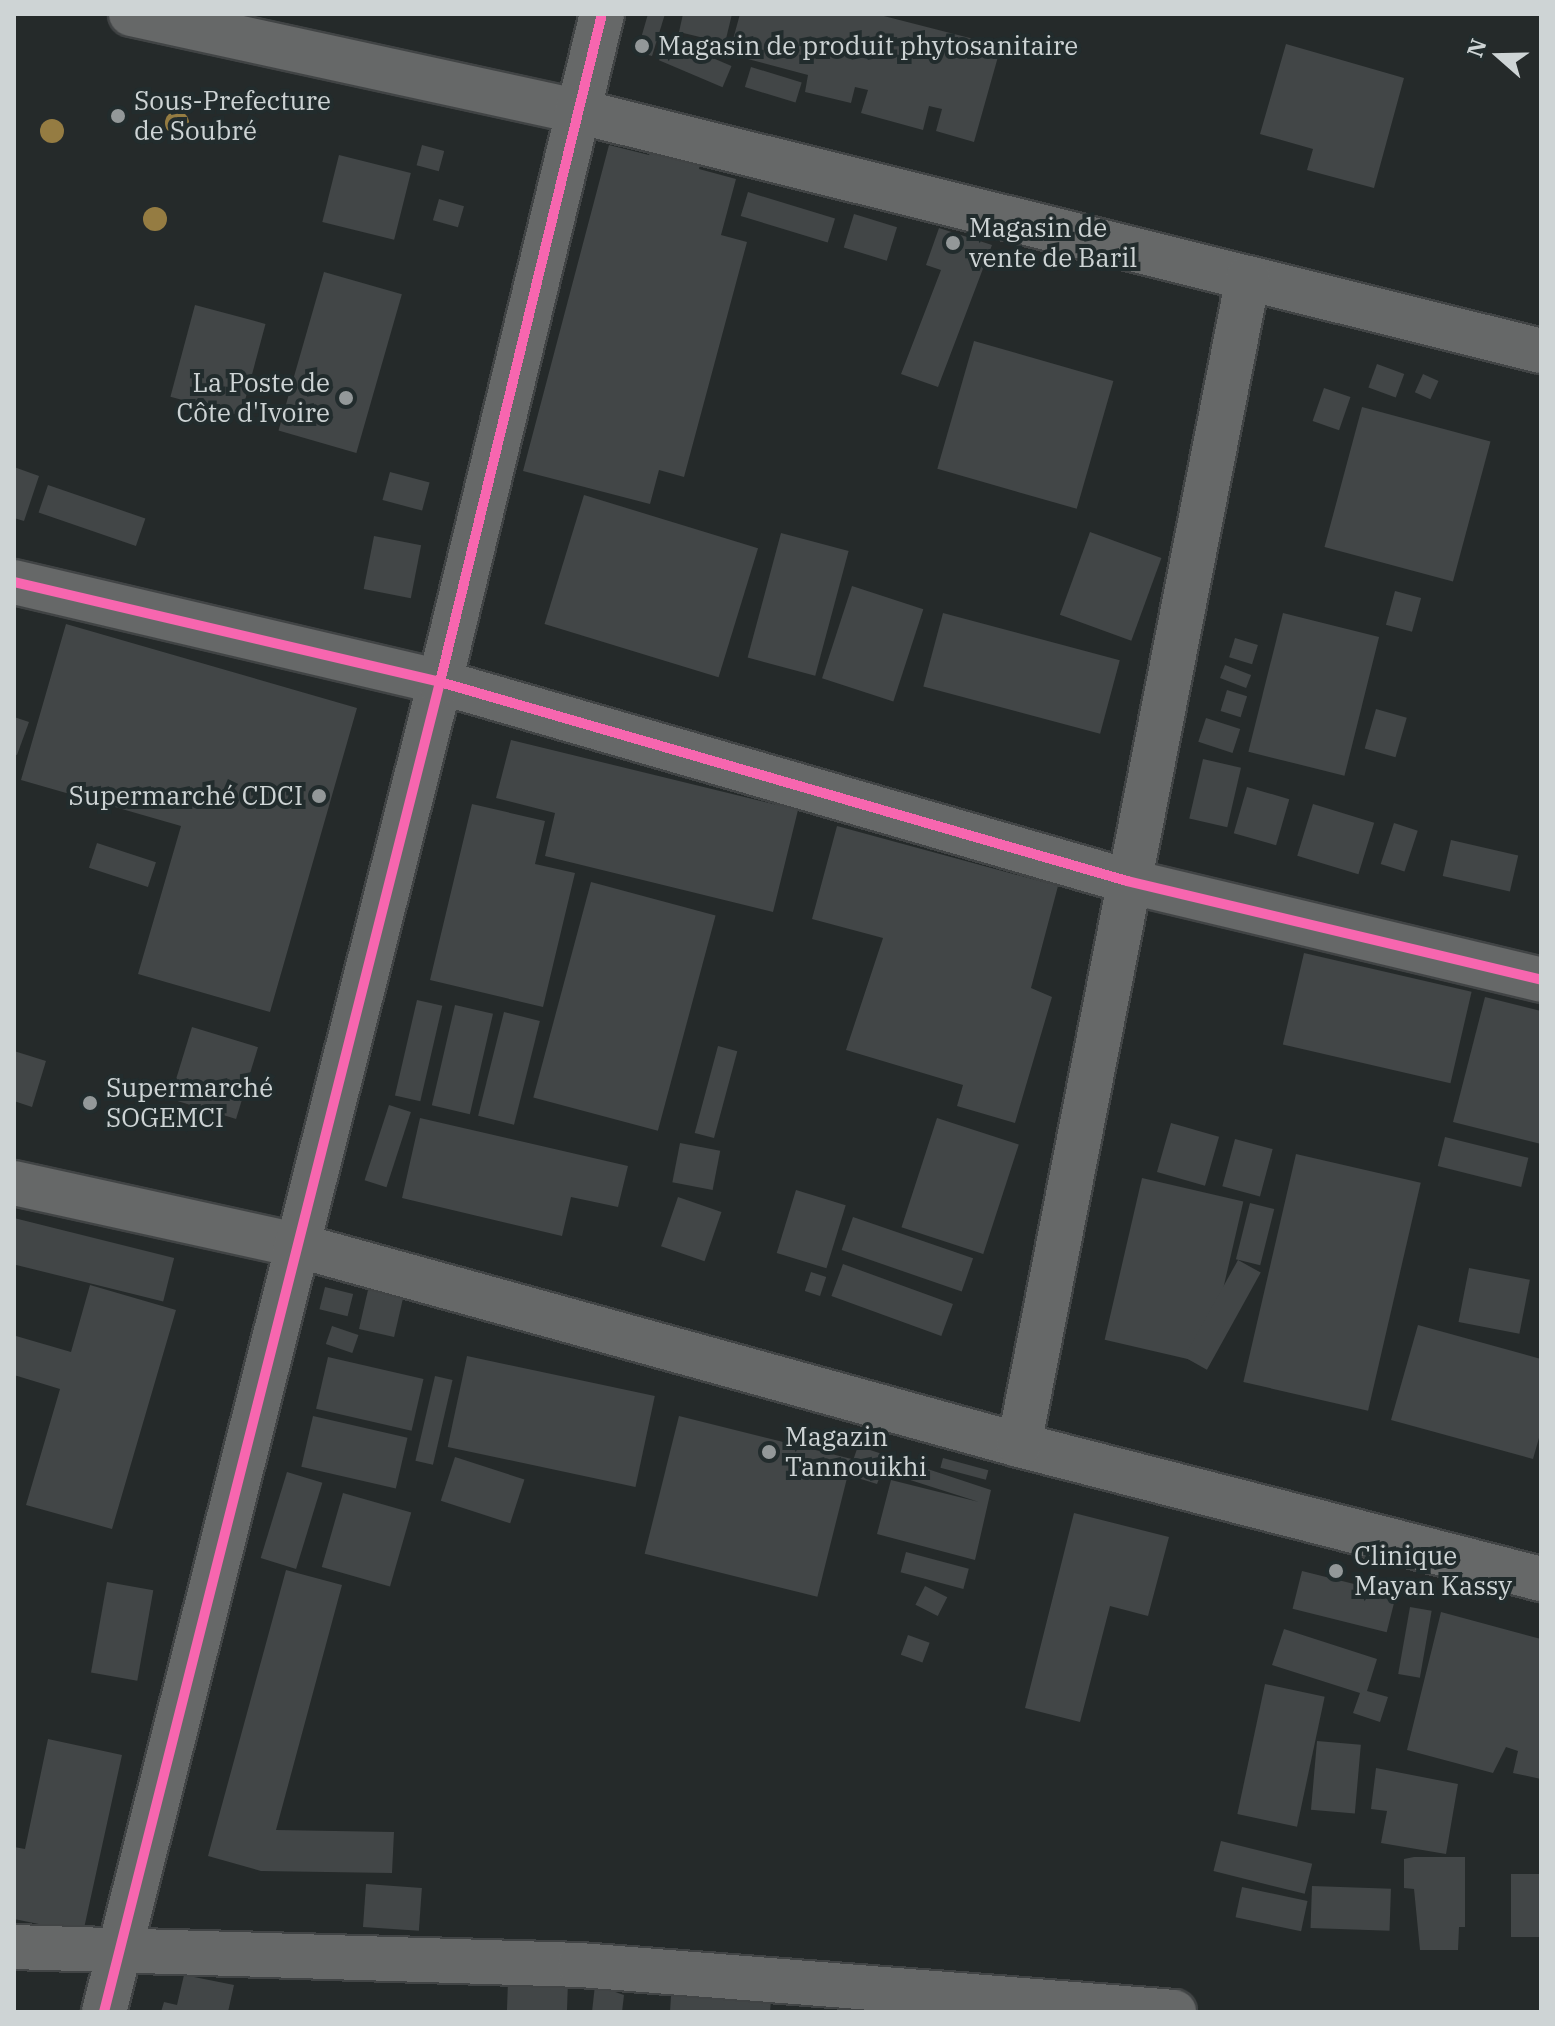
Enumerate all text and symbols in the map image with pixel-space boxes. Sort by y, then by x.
north arrow [1459,16,1539,96]
place label: Magasin de produit phytosanitaire [658,30,1078,62]
text: N [1459,34,1493,61]
marker: Magasin de produit phytosanitaire [633,37,651,55]
place label: Sous-Prefecture de Soubré [134,85,331,146]
marker: Sous-Prefecture de Soubré [109,107,127,125]
place label: Magasin de vente de Baril [969,212,1137,274]
marker: Magasin de vente de Baril [944,234,962,252]
place label: La Poste de Côte d'Ivoire [177,367,330,428]
marker: La Poste de Côte d'Ivoire [337,389,355,407]
place label: Supermarché CDCI [69,780,303,812]
marker: Supermarché CDCI [310,787,328,805]
place label: Supermarché SOGEMCI [106,1072,273,1134]
marker: Supermarché SOGEMCI [81,1094,99,1112]
place label: Magazin Tannouikhi [785,1421,927,1482]
marker: Magazin Tannouikhi [760,1443,778,1461]
place label: Clinique Mayan Kassy [1354,1540,1512,1602]
marker: Clinique Mayan Kassy [1325,1560,1347,1582]

